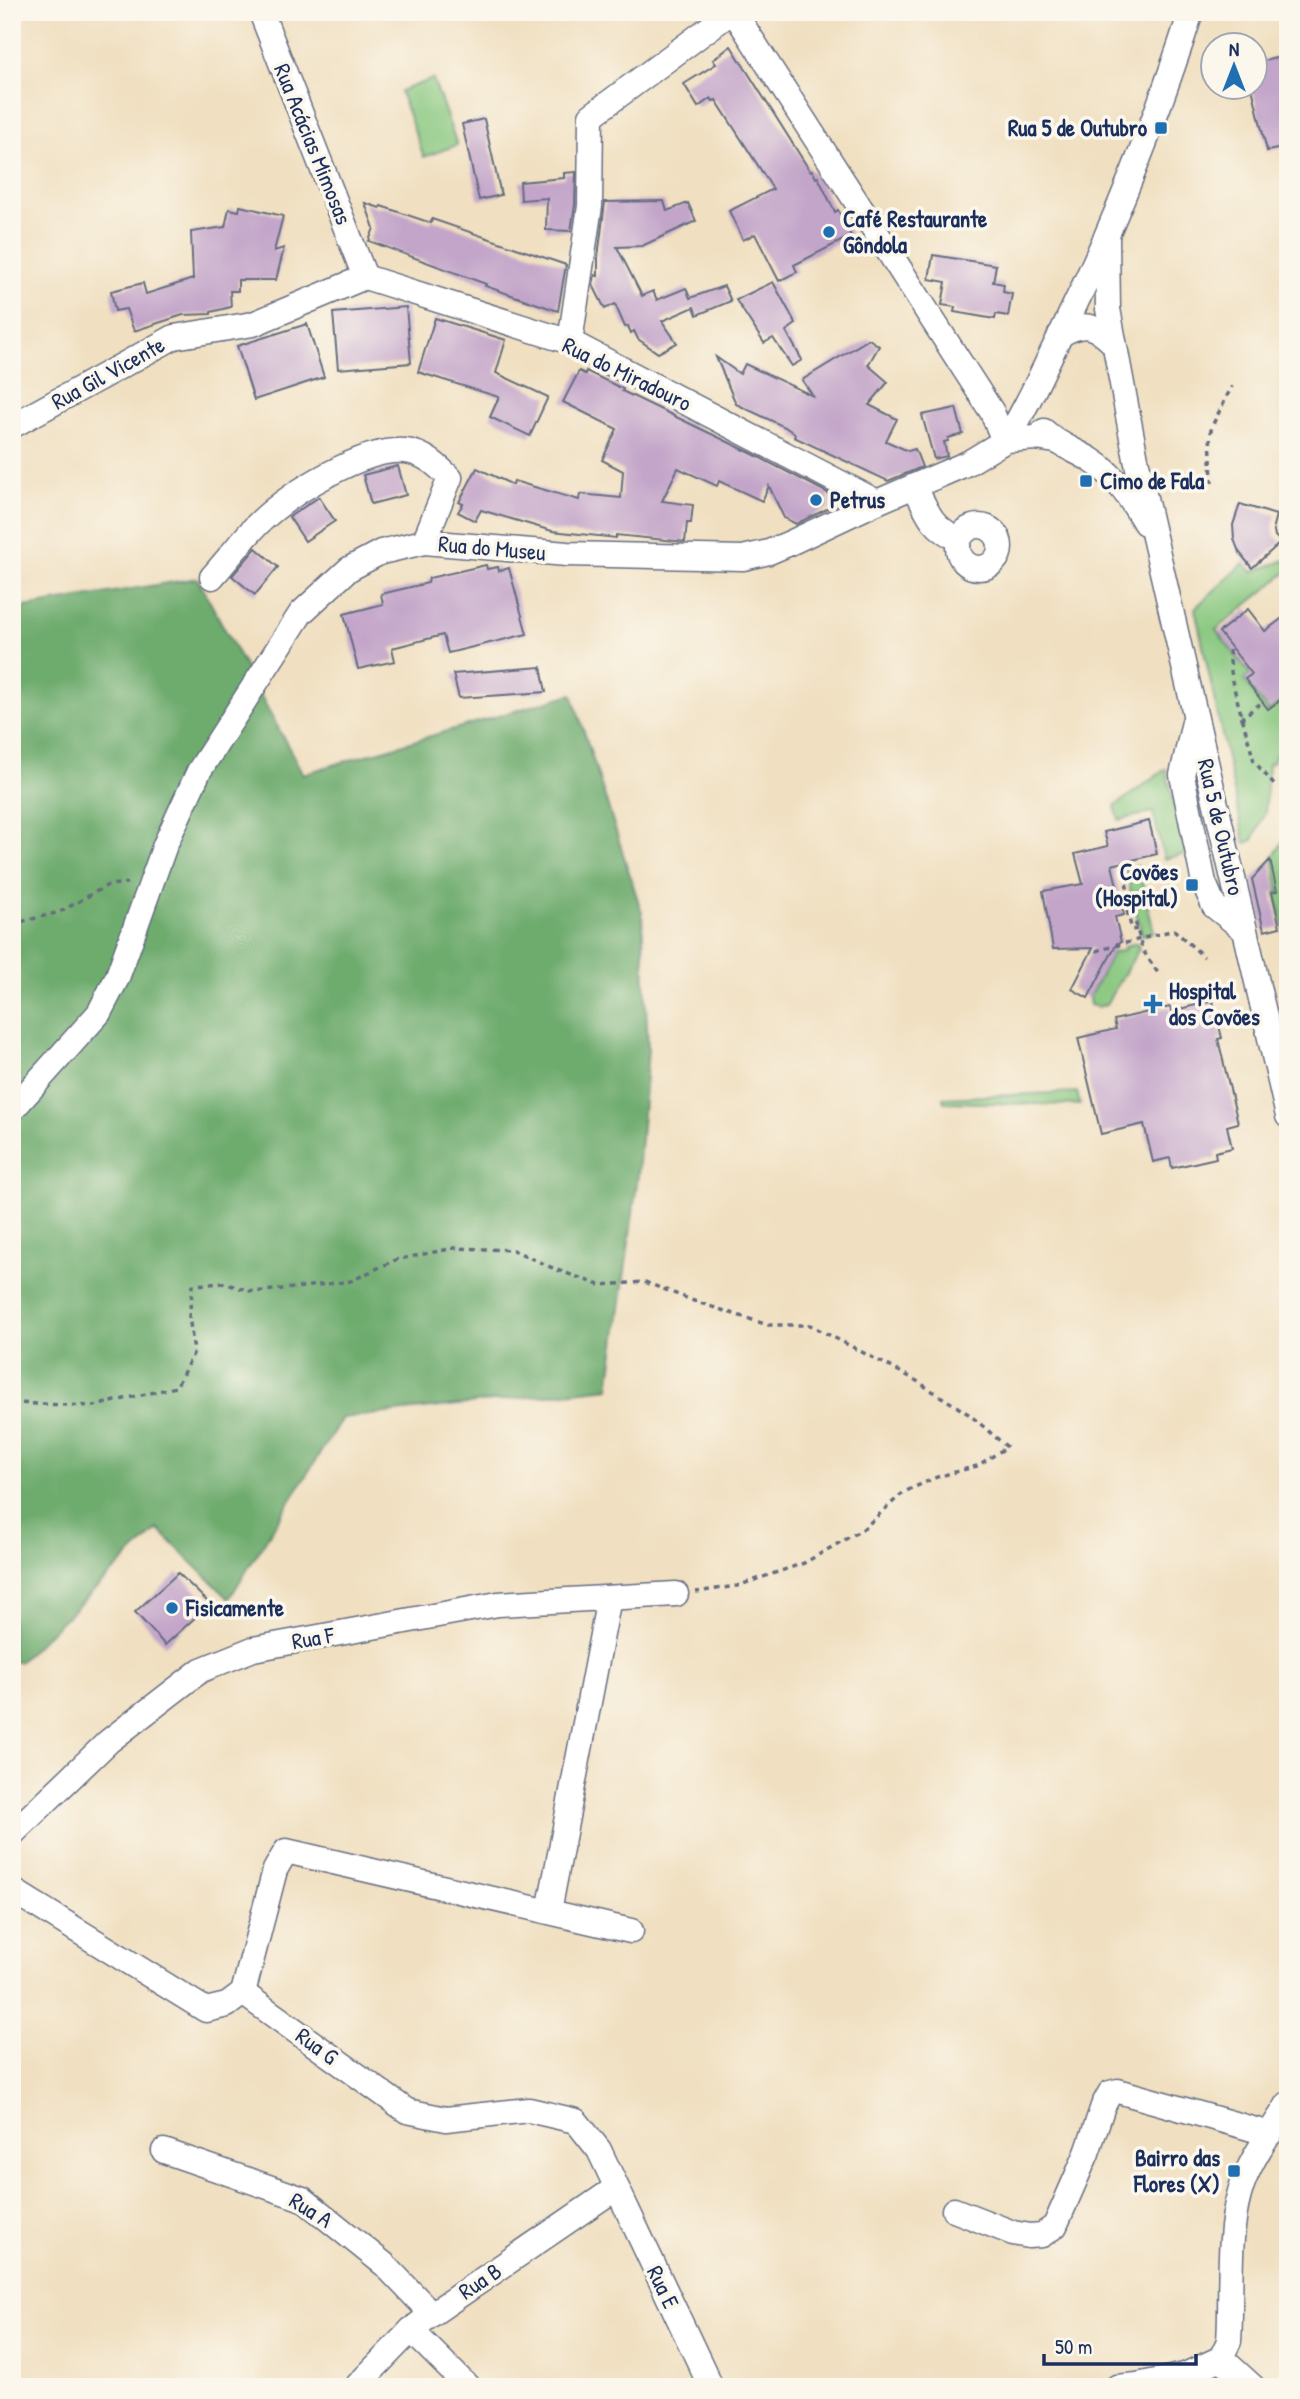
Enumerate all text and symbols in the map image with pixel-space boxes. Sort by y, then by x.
north arrow [1198,32,1268,102]
text: N [1229,36,1239,62]
street label: Rua Acácias Mimosas [267,59,360,229]
place label: Rua 5 de Outubro [1008,112,1148,143]
marker: Rua 5 de Outubro [1153,120,1169,136]
place label: Café Restaurante Gôndola [843,203,988,260]
marker: Café Restaurante Gôndola [821,224,837,240]
street label: Rua Gil Vicente [46,329,170,416]
street label: Rua do Miradouro [558,329,697,418]
place label: Cimo de Fala [1100,465,1204,496]
marker: Cimo de Fala [1078,473,1094,489]
place label: Petrus [830,484,885,515]
marker: Petrus [808,492,824,508]
street label: Rua do Museu [437,527,547,568]
street label: Rua 5 de Outubro [1191,756,1252,898]
place label: Covões (Hospital) [1095,856,1178,914]
marker: Covões (Hospital) [1184,877,1200,893]
place label: Hospital dos Covões [1169,975,1260,1032]
marker: Hospital dos Covões [1143,994,1163,1014]
place label: Fisicamente [185,1592,285,1623]
marker: Fisicamente [164,1600,180,1616]
street label: Rua F [289,1618,338,1656]
street label: Rua G [290,2020,345,2071]
place label: Bairro das Flores (X) [1133,2142,1220,2199]
marker: Bairro das Flores (X) [1226,2163,1242,2179]
street label: Rua A [284,2184,339,2235]
street label: Rua B [452,2255,507,2306]
street label: Rua E [640,2260,687,2313]
scale bar [1044,2322,1197,2366]
text: 50 m [1055,2332,1092,2361]

